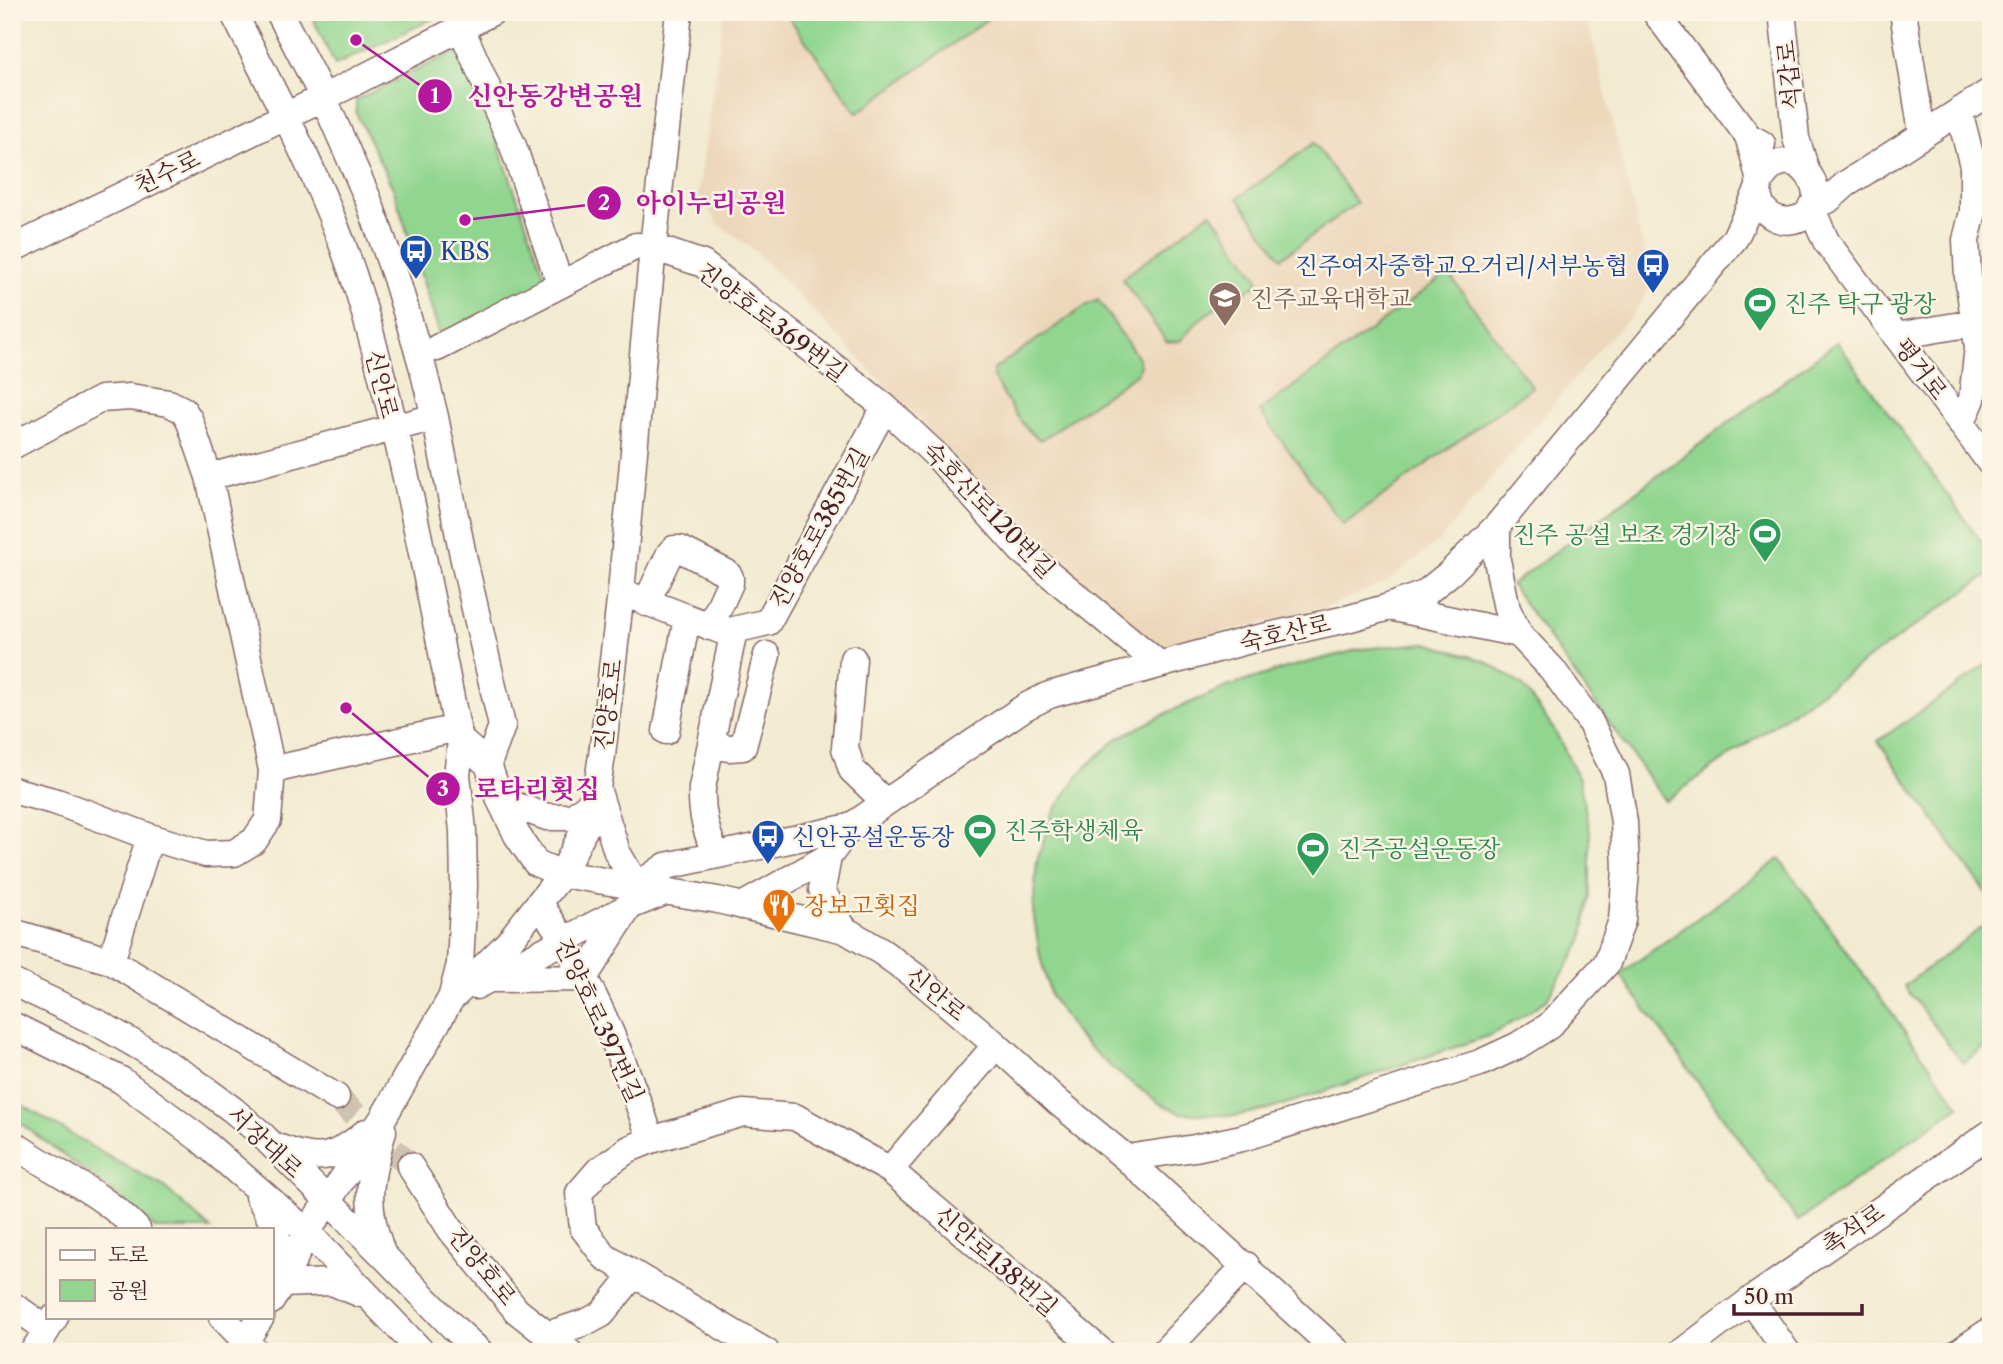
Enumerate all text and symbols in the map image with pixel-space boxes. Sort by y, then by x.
street label: 석갑로 [1771,39,1807,111]
callout: 신안동강변공원 [418,72,657,119]
text: 신안동강변공원 [467,80,643,112]
text: 1 [430,83,440,108]
street label: 천수로 [129,144,205,200]
callout: 아이누리공원 [586,179,800,226]
text: 아이누리공원 [636,187,786,219]
text: 2 [598,190,610,215]
bus stop icon: KBS [397,232,435,281]
place label: KBS [440,237,490,266]
bus stop icon: 진주여자중학교오거리/서부농협 [1634,246,1672,295]
place label: 진주여자중학교오거리/서부농협 [1295,251,1628,280]
street label: 진양호로369번길 [691,256,853,388]
school or university icon: 진주교육대학교 [1206,279,1244,328]
place label: 진주교육대학교 [1250,284,1412,313]
sports icon: 진주 탁구 광장 [1741,284,1779,333]
place label: 진주 탁구 광장 [1784,289,1937,318]
street label: 평거로 [1888,332,1954,406]
street label: 신안로 [360,347,404,421]
street label: 숙호산로120번길 [917,436,1061,584]
street label: 진양호로385번길 [763,442,875,614]
sports icon: 진주 공설 보조 경기장 [1746,515,1784,564]
place label: 진주 공설 보조 경기장 [1512,520,1741,549]
street label: 숙호산로 [1237,608,1333,658]
street label: 진양호로 [588,657,628,753]
callout: 로타리횟집 [425,765,614,812]
text: 로타리횟집 [474,773,600,805]
text: 3 [437,776,449,801]
sports icon: 진주학생체육 [961,811,999,860]
place label: 진주학생체육 [1004,816,1143,845]
bus stop icon: 신안공설운동장 [749,817,787,866]
place label: 신안공설운동장 [792,822,955,851]
sports icon: 진주공설운동장 [1294,829,1332,878]
place label: 진주공설운동장 [1338,834,1501,863]
restaurant icon: 장보고횟집 [760,886,798,935]
place label: 장보고횟집 [804,891,920,920]
street label: 진양호로397번길 [548,933,650,1107]
street label: 신안로 [900,961,972,1027]
street label: 서장대로 [221,1100,309,1184]
street label: 촉석로 [1816,1197,1890,1261]
street label: 신안로138번길 [929,1200,1063,1322]
street label: 진양호로 [442,1221,522,1311]
legend [46,1228,273,1318]
text: 도로 [108,1242,149,1267]
scale bar [1734,1273,1861,1317]
text: 공원 [108,1278,149,1303]
text: 50 m [1744,1284,1794,1309]

